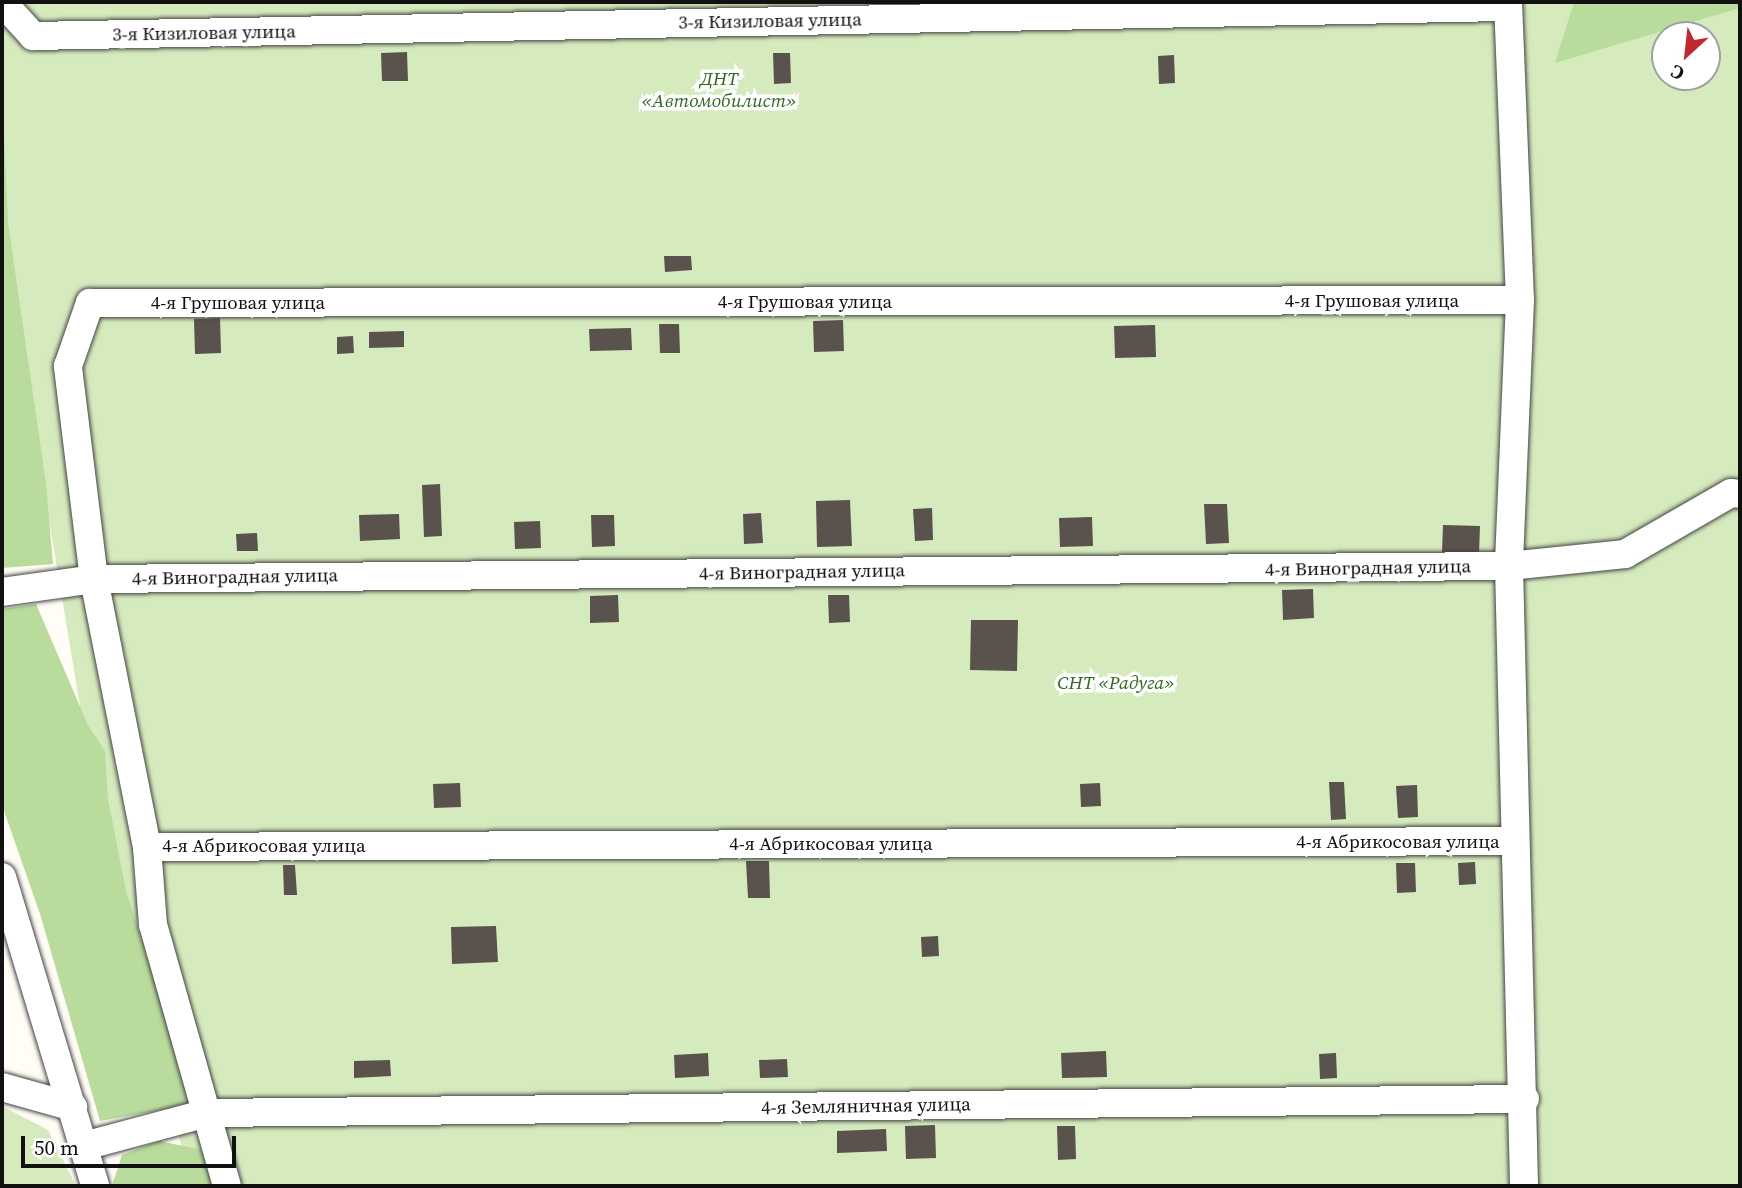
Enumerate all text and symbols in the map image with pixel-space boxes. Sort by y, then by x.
street label: 3-я Кизиловая улица [678,8,862,34]
street label: 3-я Кизиловая улица [112,20,296,46]
north arrow [1651,21,1721,91]
text: С [1666,59,1689,87]
park label: ДНТ «Автомобилист» [641,68,797,112]
street label: 4-я Грушовая улица [1285,290,1459,312]
street label: 4-я Грушовая улица [718,291,892,313]
street label: 4-я Грушовая улица [151,292,325,314]
street label: 4-я Виноградная улица [1265,555,1471,581]
street label: 4-я Виноградная улица [699,559,905,585]
street label: 4-я Виноградная улица [132,564,338,590]
park label: СНТ «Радуга» [1057,672,1175,694]
street label: 4-я Абрикосовая улица [1296,831,1500,853]
street label: 4-я Абрикосовая улица [729,833,933,855]
street label: 4-я Абрикосовая улица [162,835,366,857]
street label: 4-я Земляничная улица [761,1093,971,1119]
scale bar [24,1122,240,1166]
text: 50 m [34,1133,79,1162]

